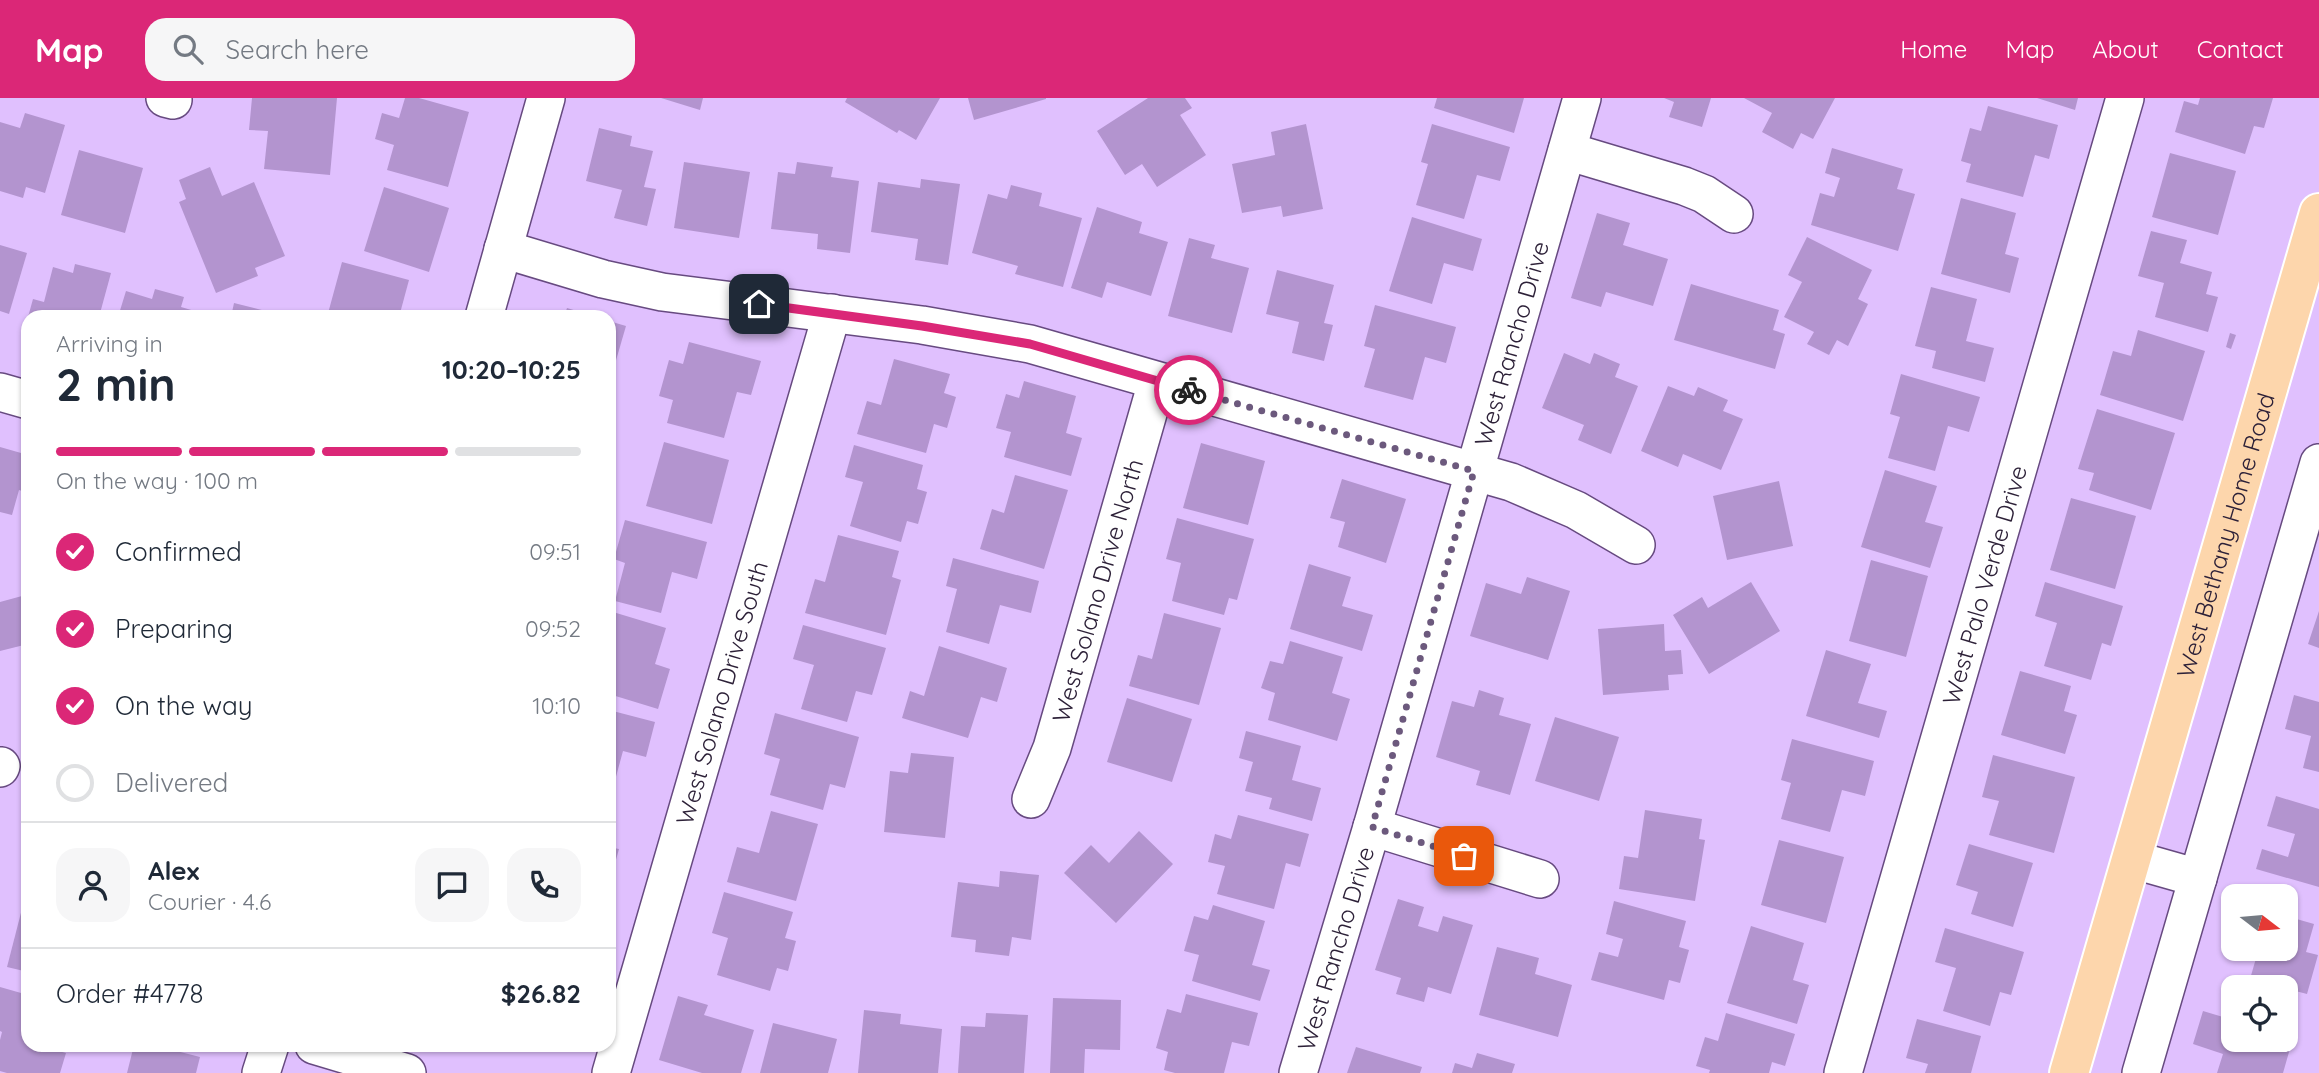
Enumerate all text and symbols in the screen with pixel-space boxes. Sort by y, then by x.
search box [145,18,635,81]
text: Map [35,29,103,70]
icon: search [169,30,207,68]
text: Search here [225,33,369,66]
text: Home [1900,34,1967,64]
text: Map [2005,34,2054,64]
text: About [2092,34,2159,64]
text: Contact [2197,34,2284,64]
street label: West Rancho Drive [1468,238,1555,450]
pin [729,274,789,334]
icon: home [740,285,778,323]
text: Arriving in [56,329,163,358]
text: 10:20–10:25 [442,353,581,386]
text: 2 min [56,355,176,413]
courier [1154,355,1224,425]
icon: bike [1170,371,1208,409]
street label: West Bethany Home Road [2170,389,2281,681]
street label: West Solano Drive North [1045,455,1149,726]
street label: West Palo Verde Drive [1935,462,2033,708]
text: On the way · 100 m [56,466,258,495]
icon: check [56,533,94,571]
text: Confirmed [115,535,242,568]
text: 09:51 [529,537,581,566]
street label: West Solano Drive South [669,557,774,828]
icon: check [56,610,94,648]
text: Preparing [115,612,233,645]
text: 09:52 [525,614,581,643]
icon: check [56,687,94,725]
text: On the way [115,689,253,722]
text: 10:10 [532,691,581,720]
text: Delivered [115,766,228,799]
pin [1434,826,1494,886]
icon: bag [1445,837,1483,875]
street label: West Rancho Drive [1291,843,1380,1054]
button: person [56,848,130,922]
button: chat [415,848,489,922]
button: phone [507,848,581,922]
text: Alex [148,854,199,887]
north arrow [2221,884,2298,961]
map controls [2221,884,2298,1052]
text: Courier · 4.6 [148,887,271,916]
button: locate [2221,975,2298,1052]
text: Order #4778 [56,977,204,1010]
text: $26.82 [501,977,581,1010]

